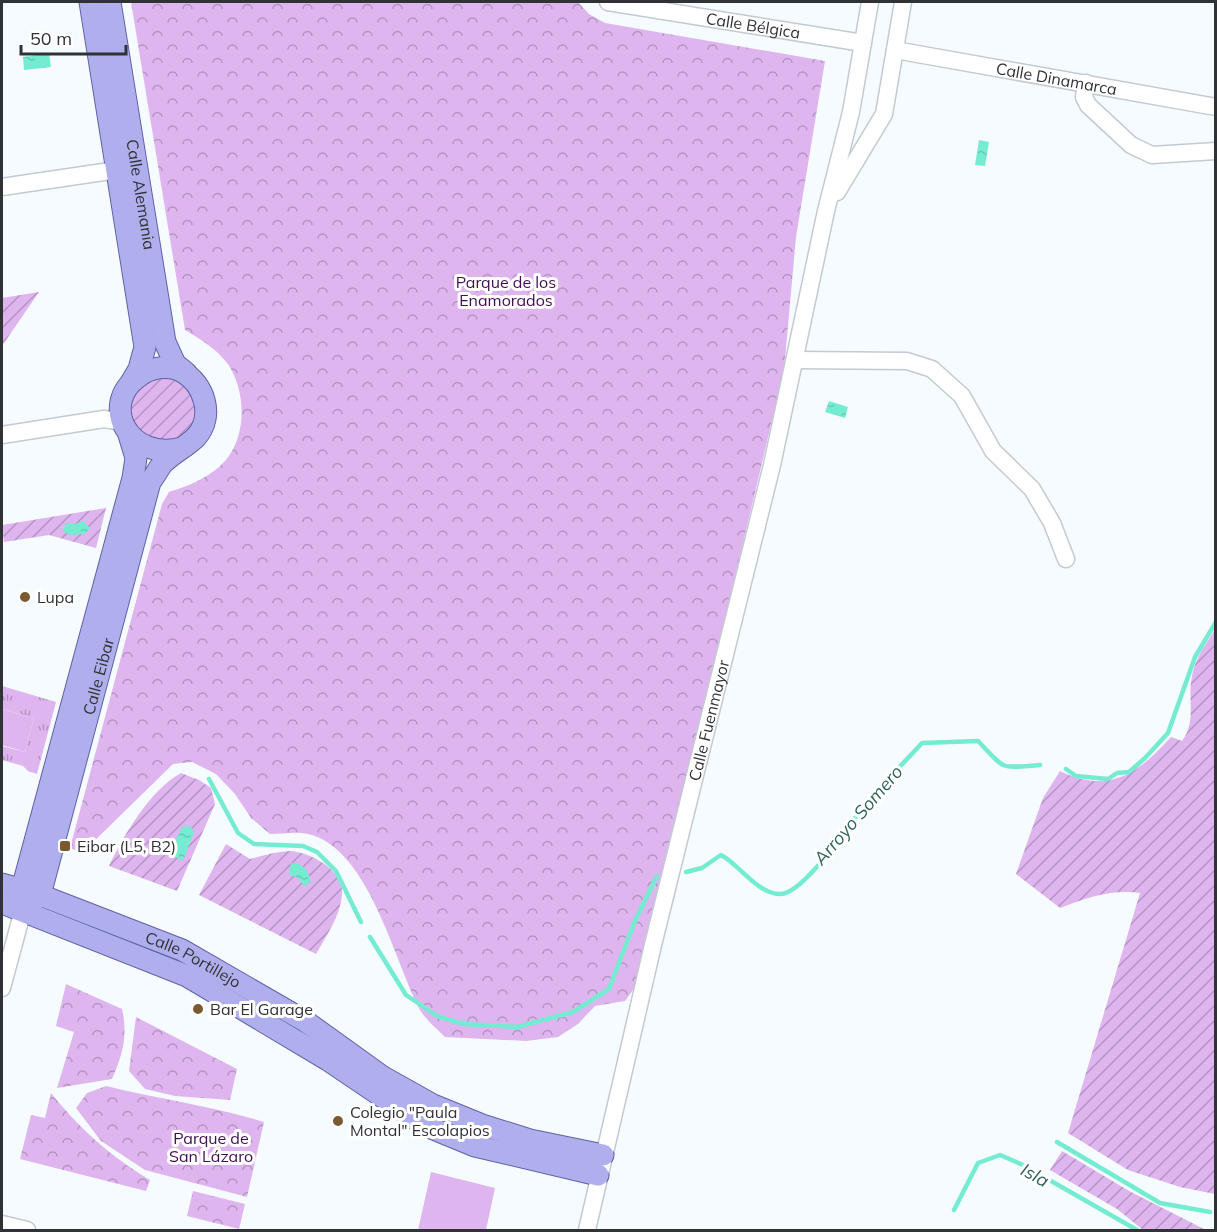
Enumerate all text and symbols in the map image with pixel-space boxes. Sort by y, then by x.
street label: Calle Bélgica [705,8,802,43]
scale bar [21,18,126,56]
text: 50 m [30,27,72,50]
street label: Calle Dinamarca [994,58,1119,99]
street label: Calle Alemania [122,138,160,251]
park label: Parque de los Enamorados [456,272,556,310]
place label: Lupa [37,587,74,607]
marker: Lupa [18,590,32,604]
street label: Calle Eibar [78,635,118,717]
street label: Calle Fuenmayor [684,658,733,783]
water label: Arroyo Somero [808,760,908,870]
place label: Eibar (L5, B2) [77,836,176,856]
marker: Eibar (L5, B2) [58,839,72,853]
street label: Calle Portillejo [143,927,245,992]
place label: Bar El Garage [210,999,313,1019]
marker: Bar El Garage [191,1002,205,1016]
place label: Colegio "Paula Montal" Escolapios [350,1102,490,1140]
marker: Colegio "Paula Montal" Escolapios [331,1114,345,1128]
park label: Parque de San Lázaro [169,1128,253,1166]
water label: Isla [1017,1158,1053,1192]

